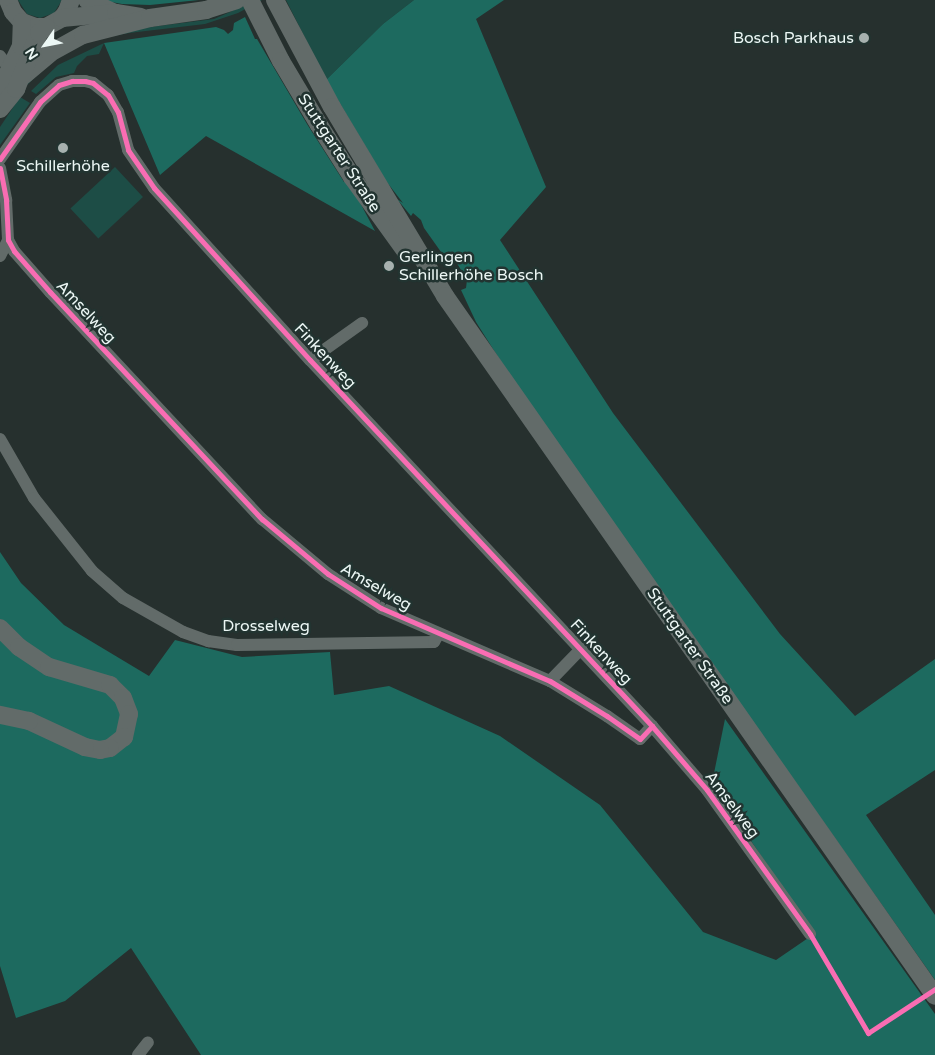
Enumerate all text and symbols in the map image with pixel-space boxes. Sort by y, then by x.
north arrow [20,20,70,70]
place label: Bosch Parkhaus [733,28,854,48]
marker: Bosch Parkhaus [858,32,870,44]
text: N [22,44,42,63]
street label: Stuttgarter Straße [293,90,385,216]
marker: Schillerhöhe [57,142,69,154]
place label: Schillerhöhe [16,156,110,176]
place label: Gerlingen Schillerhöhe Bosch [399,247,543,285]
marker: Gerlingen Schillerhöhe Bosch [383,260,395,272]
street label: Amselweg [52,277,120,347]
street label: Finkenweg [290,319,360,393]
street label: Amselweg [337,559,415,615]
street label: Stuttgarter Straße [643,584,737,708]
street label: Finkenweg [566,615,636,689]
street label: Drosselweg [222,616,310,636]
street label: Amselweg [701,768,763,842]

